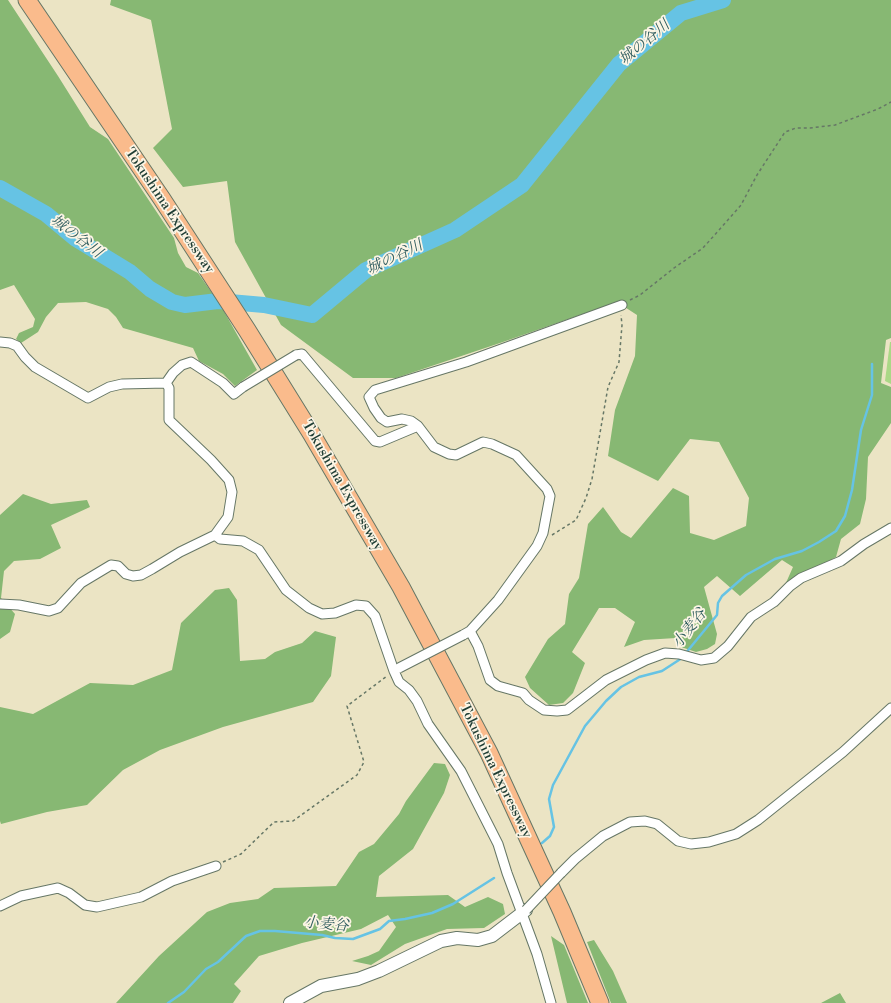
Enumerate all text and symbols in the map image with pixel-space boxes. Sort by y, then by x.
water label: 城の谷川 [616,17,674,69]
street label: Tokushima Expressway [121,145,217,277]
water label: 城の谷川 [47,212,105,262]
water label: 城の谷川 [364,237,426,279]
street label: Tokushima Expressway [298,418,386,554]
water label: 小麦谷 [669,606,711,652]
street label: Tokushima Expressway [455,701,535,841]
water label: 小麦谷 [303,914,349,936]

